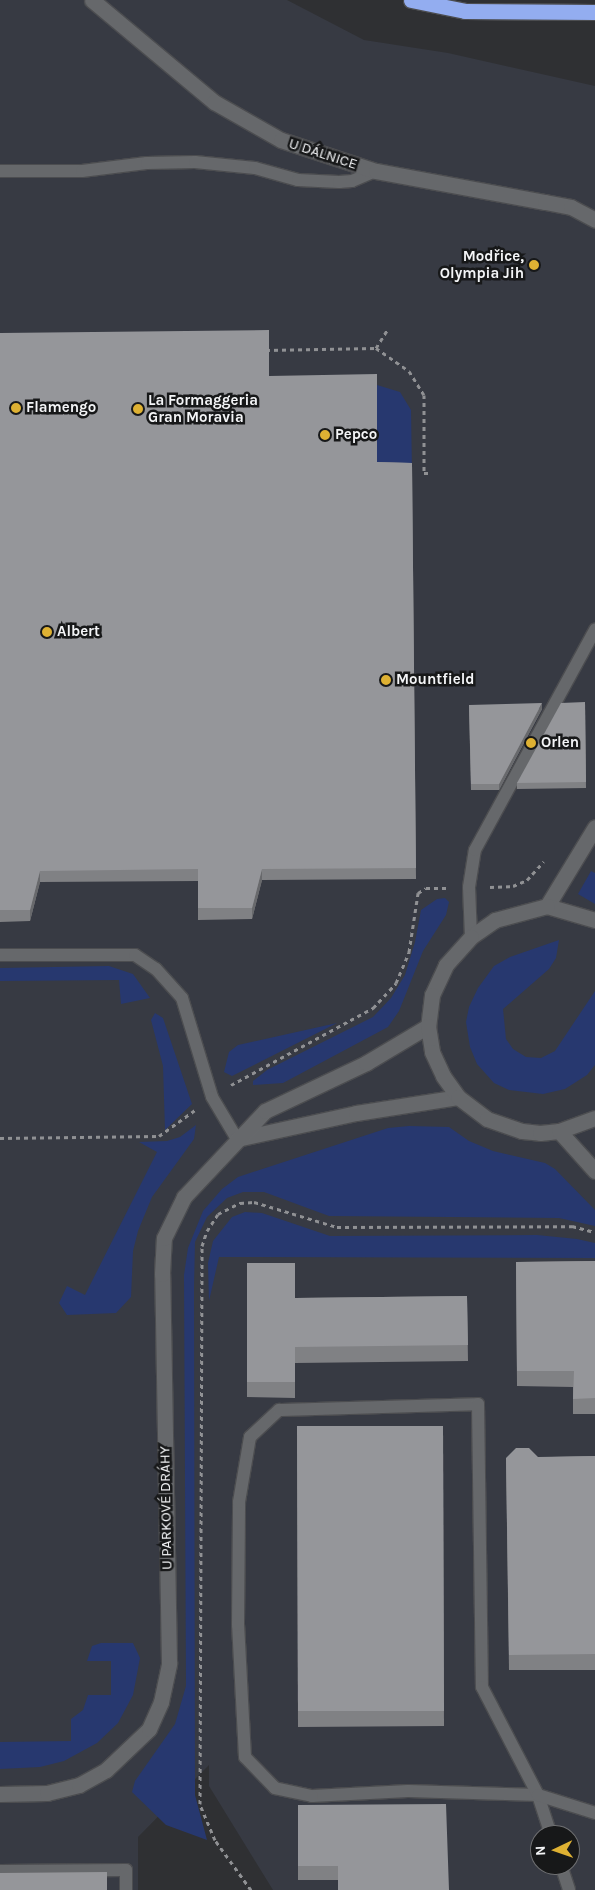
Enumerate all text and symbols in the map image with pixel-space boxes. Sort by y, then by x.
street label: U DÁLNICE [286,134,360,174]
place label: Modřice, Olympia Jih [440,247,524,282]
marker: Modřice, Olympia Jih [528,259,540,271]
place label: La Formaggeria Gran Moravia [148,391,258,426]
place label: Flamengo [26,399,96,417]
marker: Flamengo [10,402,22,414]
marker: La Formaggeria Gran Moravia [132,403,144,415]
place label: Pepco [335,426,377,444]
marker: Pepco [319,429,331,441]
place label: Albert [57,623,100,641]
marker: Albert [41,626,53,638]
place label: Mountfield [396,671,474,689]
marker: Mountfield [380,674,392,686]
place label: Orlen [541,734,579,752]
marker: Orlen [525,737,537,749]
street label: U PARKOVÉ DRÁHY [156,1446,176,1570]
north arrow [530,1825,580,1875]
text: N [532,1845,549,1856]

